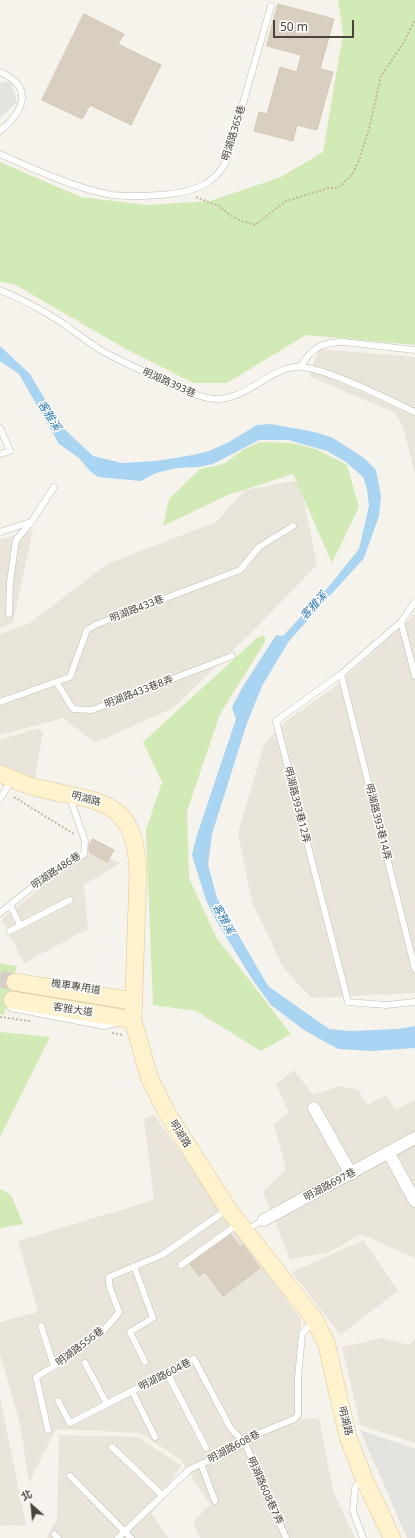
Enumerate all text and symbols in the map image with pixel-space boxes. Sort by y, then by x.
scale bar [275,12,356,38]
text: 50 m [280,18,308,35]
street label: 明湖路365巷 [220,104,248,162]
street label: 明湖路393巷 [140,366,198,400]
water label: 客雅溪 [34,399,64,433]
water label: 客雅溪 [298,589,330,623]
street label: 明湖路433巷 [108,593,166,625]
street label: 明湖路433巷8弄 [103,673,175,711]
street label: 明湖路393巷12弄 [282,765,312,845]
street label: 明湖路393巷14弄 [363,782,393,862]
street label: 明湖路 [70,789,102,809]
street label: 明湖路486巷 [29,850,83,892]
water label: 客雅溪 [209,901,237,937]
street label: 機車專用道 [50,977,102,997]
street label: 客雅大道 [52,1001,94,1019]
street label: 明湖路 [167,1118,193,1150]
street label: 明湖路697巷 [302,1166,358,1204]
street label: 明湖路556巷 [54,1325,106,1369]
street label: 明湖路604巷 [137,1357,193,1393]
street label: 明湖路 [336,1405,354,1437]
street label: 明湖路608巷 [206,1428,262,1466]
street label: 明湖路608巷7弄 [245,1455,285,1527]
north arrow [12,1486,52,1526]
text: 北 [18,1486,35,1504]

